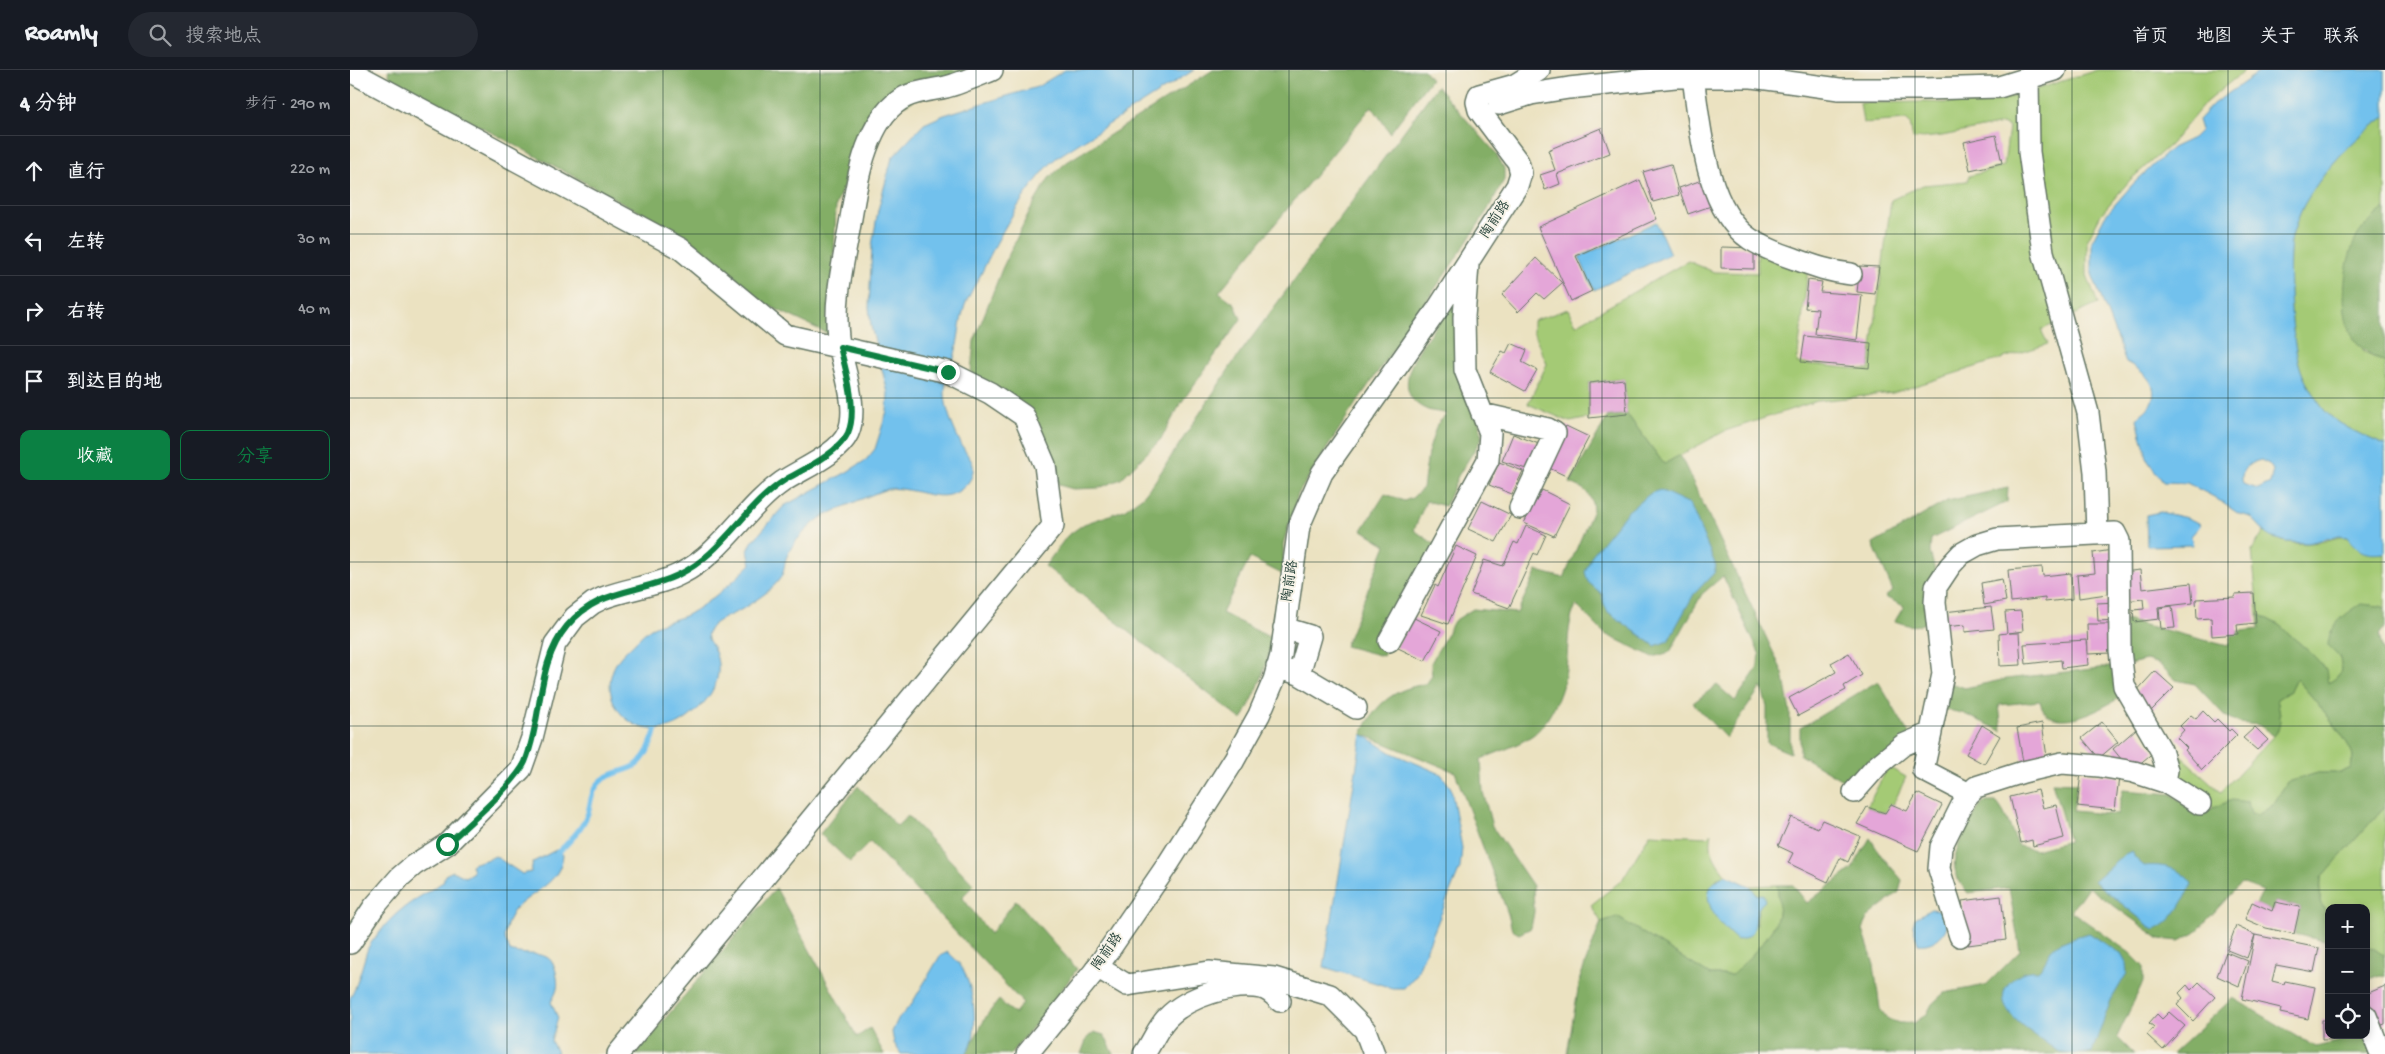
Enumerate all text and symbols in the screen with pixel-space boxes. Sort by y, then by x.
search box [128,12,478,57]
text: Roamly [25,20,98,49]
icon: search [146,21,174,49]
text: 搜索地点 [186,26,262,49]
text: 首页 [2132,27,2168,48]
text: 地图 [2196,27,2232,48]
text: 关于 [2260,27,2296,48]
text: 联系 [2324,27,2360,48]
text: 4 分钟 [20,93,77,118]
text: 步行 · 290 m [245,96,330,115]
icon: ahead [20,157,48,185]
text: 220 m [290,161,330,180]
text: 直行 [67,162,105,185]
street label: 陶前路 [1477,197,1515,242]
icon: left [20,227,48,255]
text: 30 m [297,231,330,250]
text: 左转 [67,232,105,255]
icon: right [20,297,48,325]
text: 40 m [298,301,330,320]
text: 右转 [67,302,105,325]
route end [937,361,960,384]
icon: arrive [20,367,48,395]
text: 到达目的地 [67,372,162,395]
button: 收藏 [20,430,170,480]
button: 分享 [180,430,330,480]
street label: 陶前路 [1279,559,1302,603]
route start [436,833,459,856]
map controls [2325,904,2370,1039]
button: + [2325,904,2370,949]
street label: 陶前路 [1088,929,1127,974]
button: − [2325,949,2370,994]
button: locate [2325,994,2370,1039]

